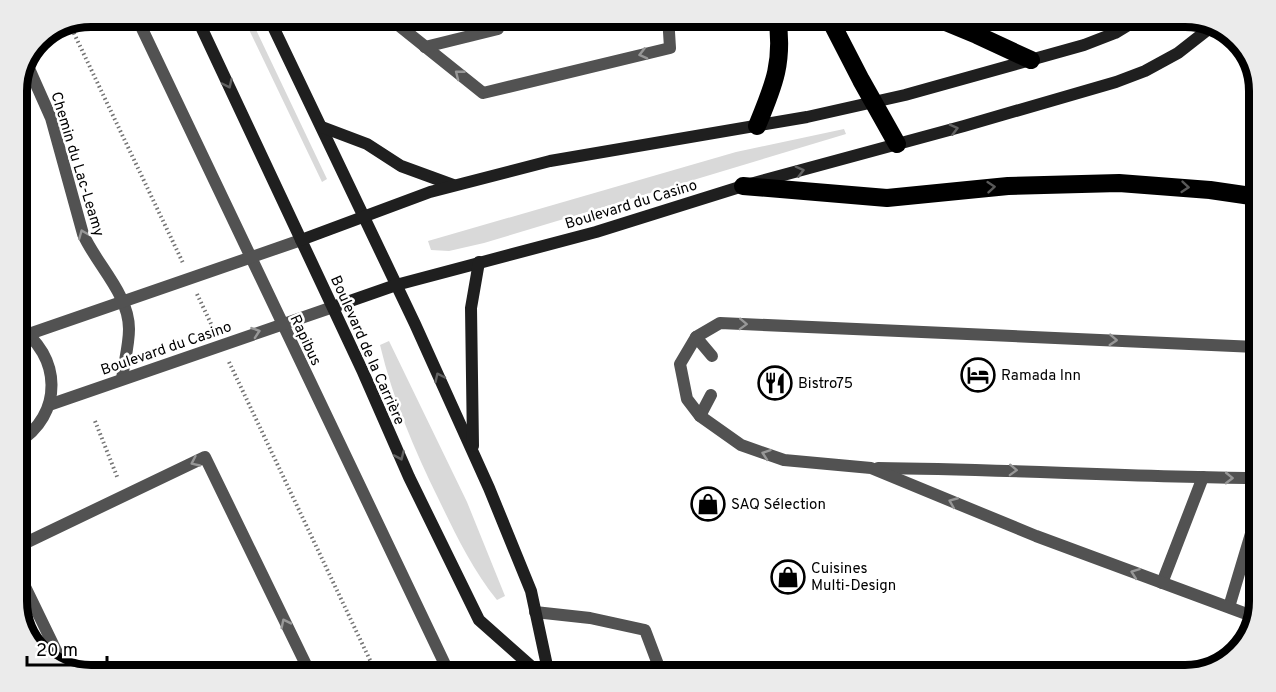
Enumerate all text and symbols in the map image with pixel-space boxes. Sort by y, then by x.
one-way arrow [639,47,649,60]
one-way arrow [455,71,466,82]
one-way arrow [220,77,232,88]
street label: Chemin du Lac-Leamy [46,90,108,239]
one-way arrow [948,124,959,136]
one-way arrow [795,165,805,178]
street label: Boulevard du Casino [563,176,700,235]
one-way arrow [1181,180,1190,193]
one-way arrow [986,181,995,194]
one-way arrow [78,229,90,240]
street label: Boulevard de la Carrière [325,273,408,428]
street label: Rapibus [285,312,325,369]
street label: Boulevard du Casino [99,318,234,381]
one-way arrow [738,318,747,331]
one-way arrow [250,327,261,340]
one-way arrow [1109,333,1118,346]
hotel icon: Ramada Inn [960,357,996,393]
restaurant icon: Bistro75 [757,365,793,401]
place label: Ramada Inn [1001,367,1081,386]
one-way arrow [434,372,446,383]
place label: Bistro75 [798,375,853,394]
one-way arrow [392,449,404,460]
one-way arrow [761,449,772,461]
one-way arrow [191,454,202,466]
one-way arrow [1009,464,1018,477]
one-way arrow [1225,472,1234,484]
shop icon: SAQ Sélection [690,486,726,522]
place label: SAQ Sélection [731,496,826,515]
one-way arrow [948,497,959,509]
shop icon: Cuisines Multi-Design [770,559,806,595]
place label: Cuisines Multi-Design [811,560,896,596]
one-way arrow [1130,568,1141,580]
one-way arrow [281,618,293,629]
scale bar [27,629,106,667]
text: 20 m [36,640,78,663]

